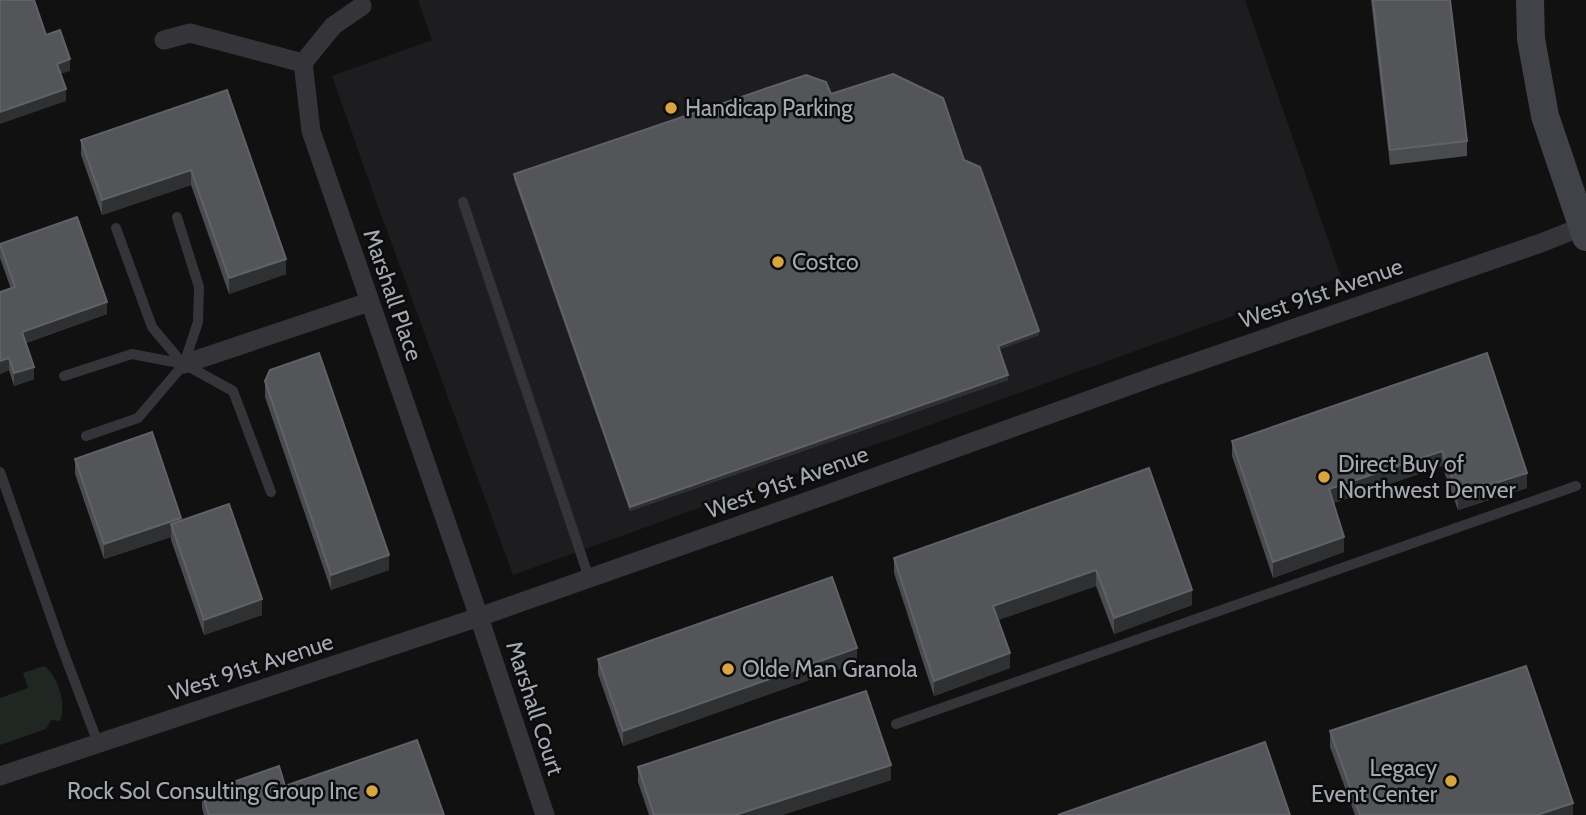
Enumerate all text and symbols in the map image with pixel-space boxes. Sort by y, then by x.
place label: Handicap Parking [685,94,853,122]
marker: Handicap Parking [663,100,679,116]
street label: Marshall Place [357,225,429,365]
place label: Costco [792,248,859,276]
street label: West 91st Avenue [1236,252,1407,334]
marker: Costco [770,254,786,270]
street label: West 91st Avenue [702,440,872,524]
place label: Direct Buy of Northwest Denver [1338,450,1516,504]
marker: Direct Buy of Northwest Denver [1316,469,1332,485]
street label: West 91st Avenue [165,627,337,707]
street label: Marshall Court [500,637,570,779]
place label: Olde Man Granola [742,655,918,683]
marker: Olde Man Granola [720,661,736,677]
place label: Legacy Event Center [1311,754,1438,808]
marker: Legacy Event Center [1443,773,1459,789]
place label: Rock Sol Consulting Group Inc [67,777,358,805]
marker: Rock Sol Consulting Group Inc [364,783,380,799]

